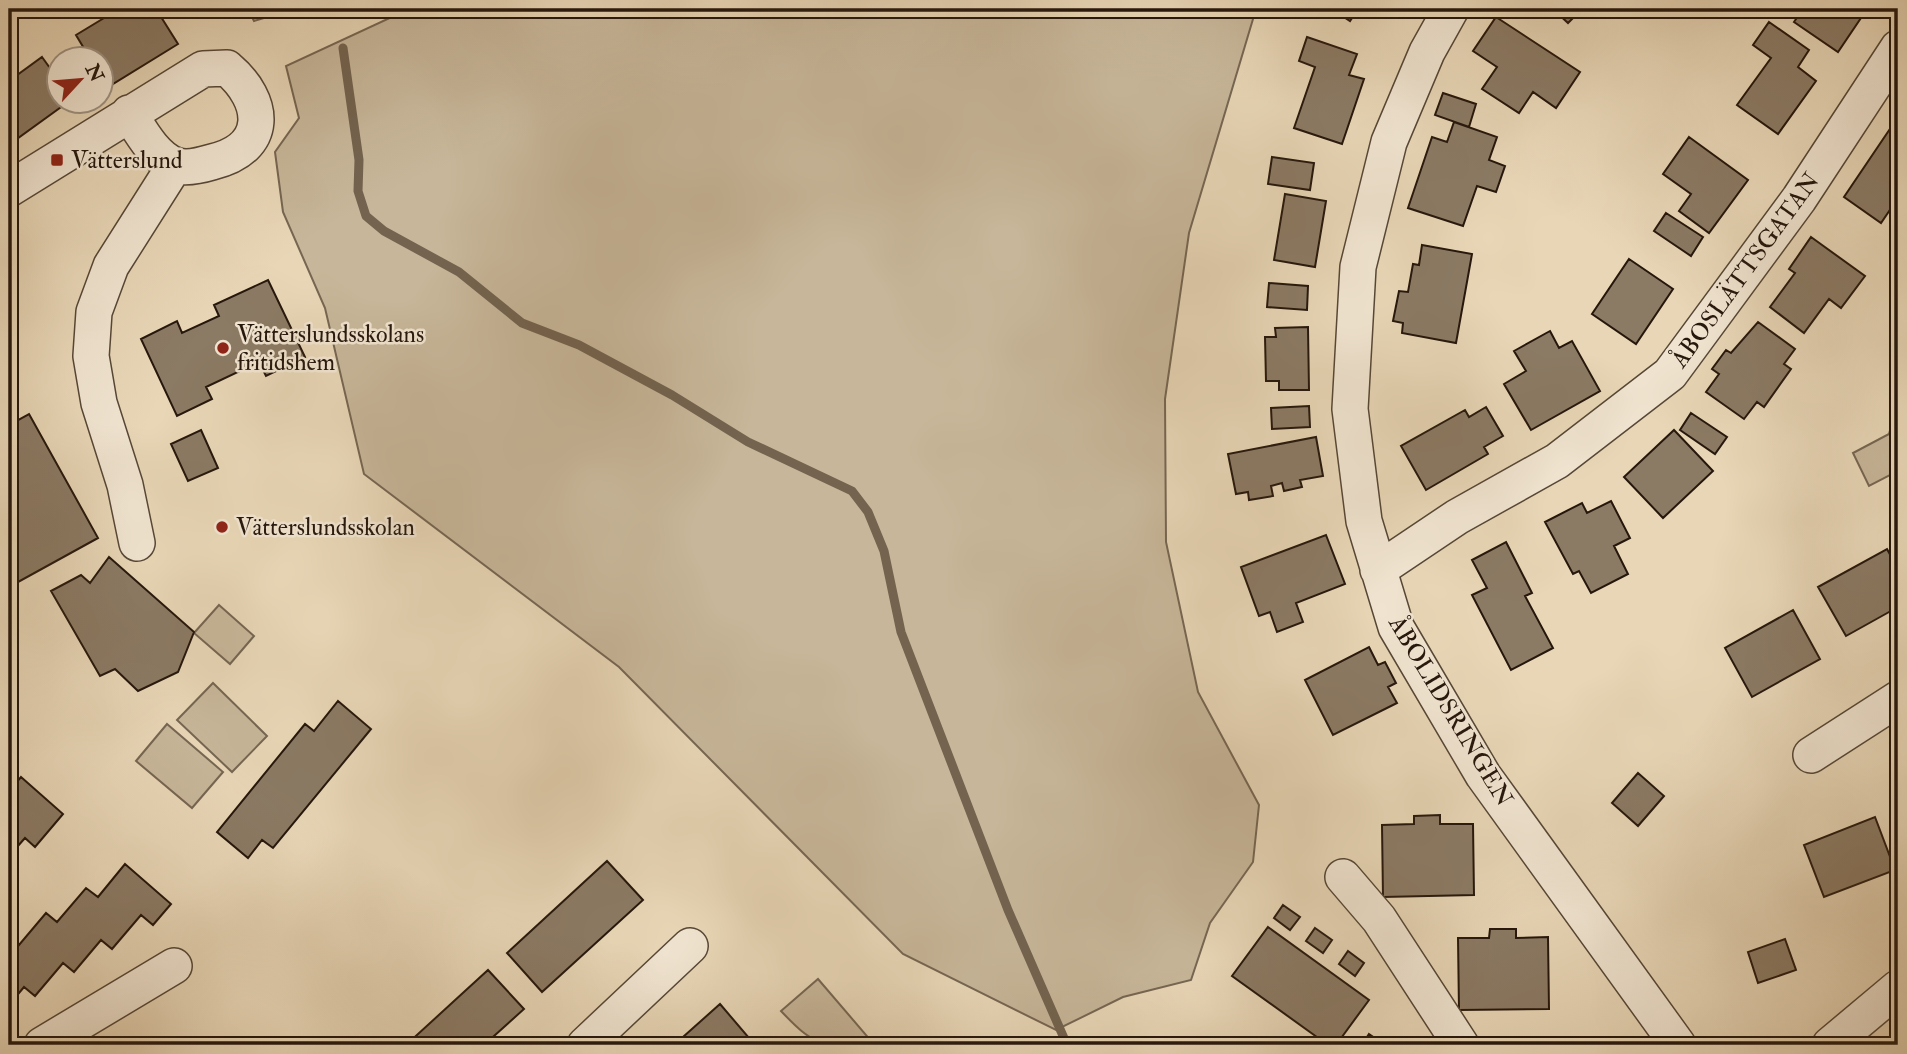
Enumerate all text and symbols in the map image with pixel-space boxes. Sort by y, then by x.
north arrow [46,46,116,116]
text: N [79,59,109,87]
place label: Vätterslund [71,145,183,176]
marker: Vätterslund [49,152,65,168]
street label: ÅBOSLÄTTSGATAN [1663,166,1827,375]
place label: Vätterslundsskolans fritidshem [237,319,424,378]
marker: Vätterslundsskolans fritidshem [215,340,231,356]
place label: Vätterslundsskolan [236,512,415,543]
marker: Vätterslundsskolan [214,519,230,535]
street label: ÅBOLIDSRINGEN [1381,609,1521,813]

